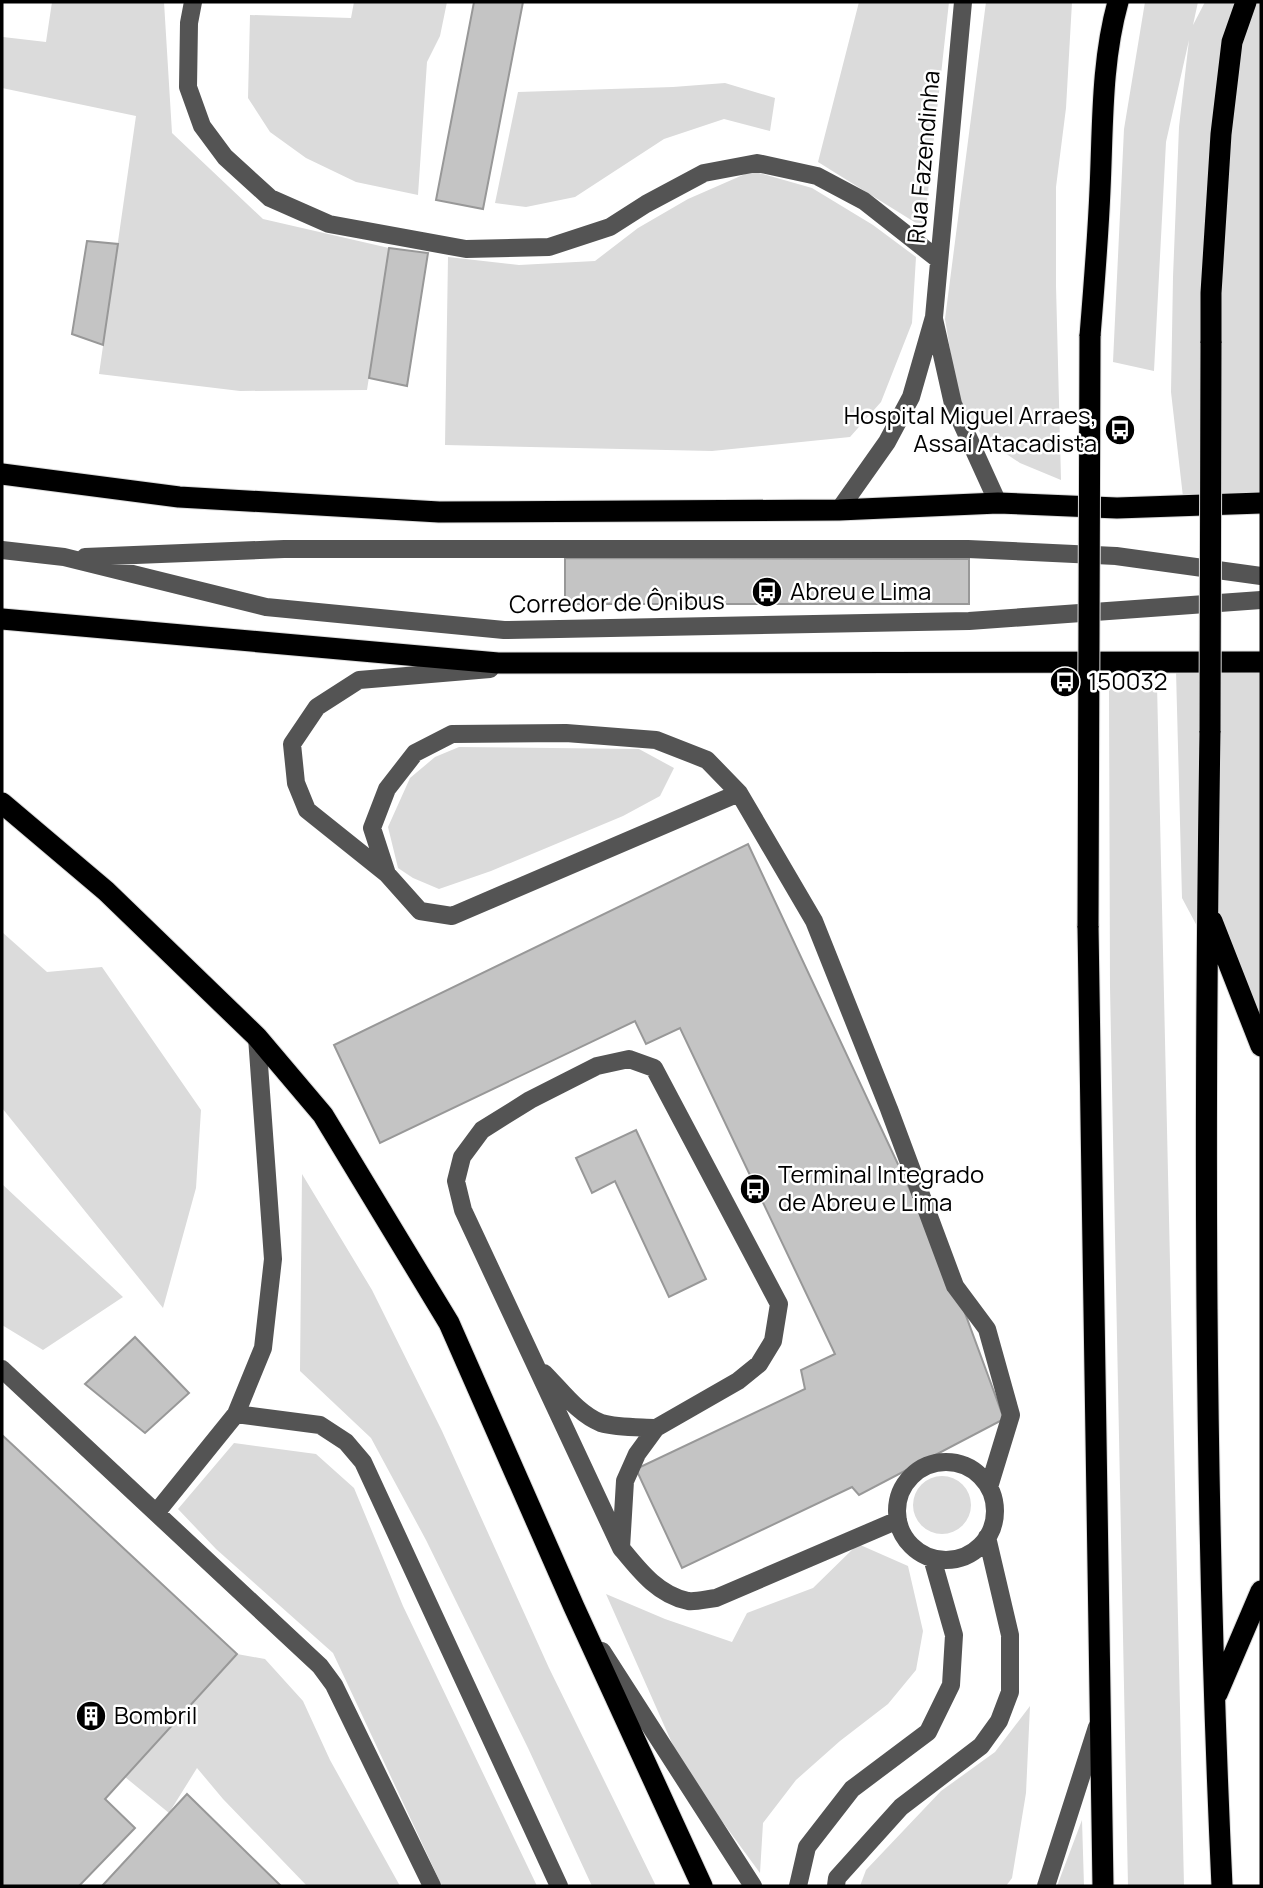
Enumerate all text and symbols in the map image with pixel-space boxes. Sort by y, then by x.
street label: Rua Fazendinha [898,69,947,245]
place label: Hospital Miguel Arraes, Assaí Atacadista [844,398,1097,459]
bus stop icon: Hospital Miguel Arraes, Assaí Atacadista [1103,413,1137,447]
place label: Abreu e Lima [790,574,931,607]
bus stop icon: Abreu e Lima [750,575,784,609]
street label: Corredor de Ônibus [509,583,725,620]
place label: 150032 [1088,664,1167,697]
bus stop icon: 150032 [1048,665,1082,699]
place label: Terminal Integrado de Abreu e Lima [778,1157,984,1218]
bus stop icon: Terminal Integrado de Abreu e Lima [738,1172,772,1206]
place label: Bombril [114,1698,197,1731]
building icon: Bombril [74,1699,108,1733]

